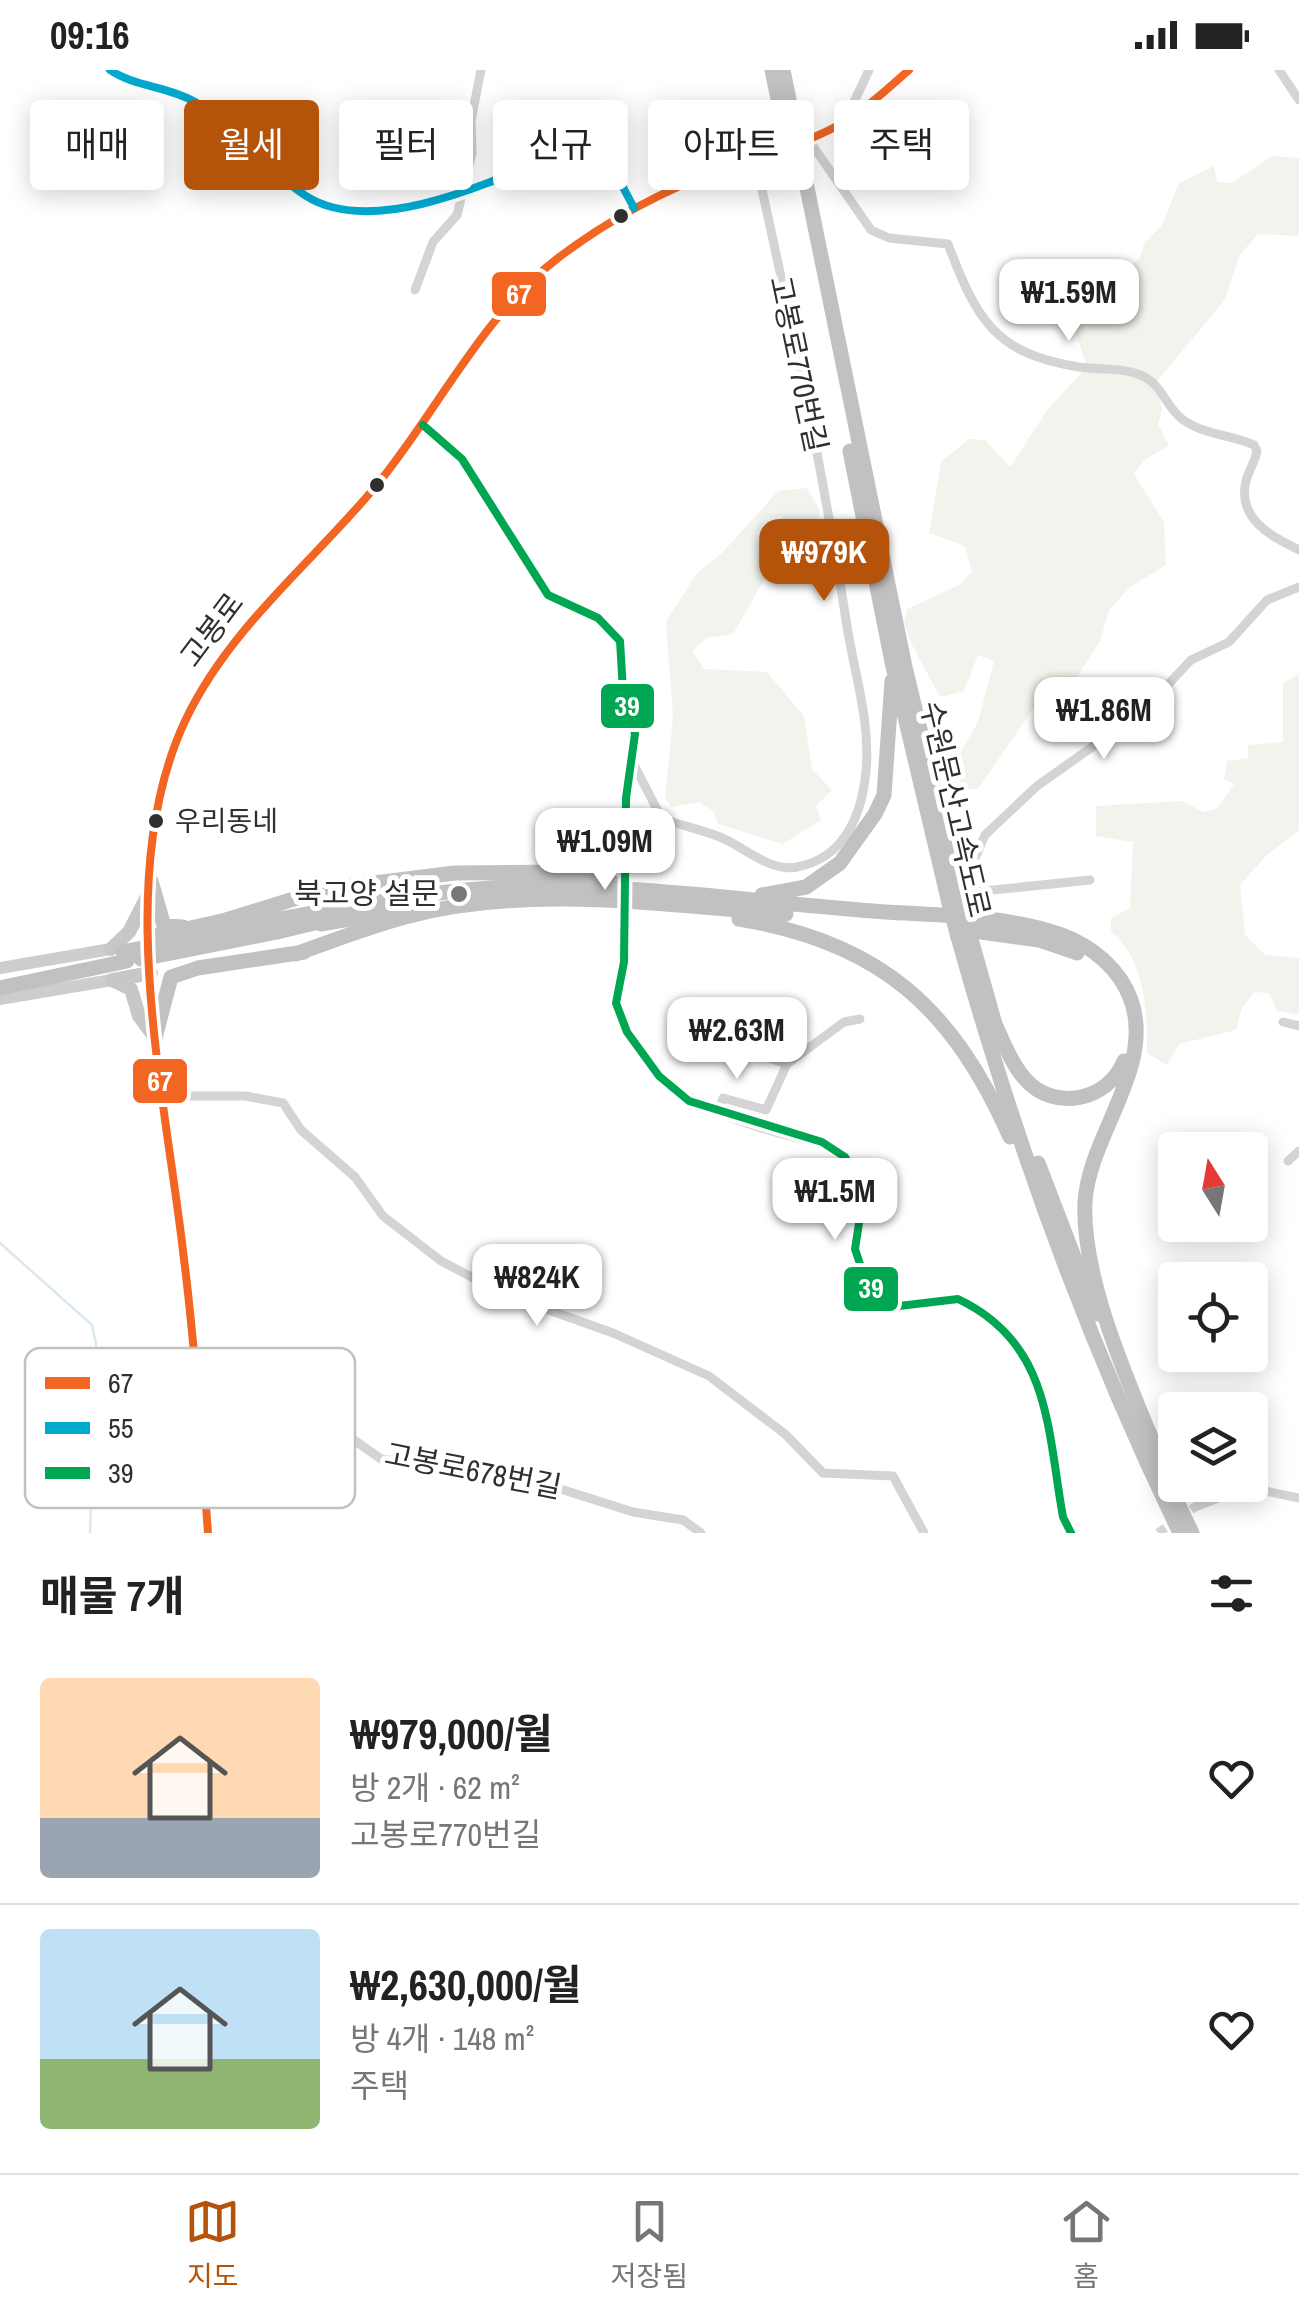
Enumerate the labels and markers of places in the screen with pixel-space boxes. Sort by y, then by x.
unlabelled marker [611,206,631,226]
pin: ₩1.59M [988,259,1150,344]
unlabelled marker [367,475,387,495]
pin: ₩979K [754,519,894,604]
pin: ₩1.86M [1023,677,1185,762]
place label: 우리동네 [175,802,278,840]
pin: ₩1.09M [524,808,686,893]
marker: 우리동네 [146,811,166,831]
place label: 북고양 설문 [294,873,439,913]
marker: 북고양 설문 [448,883,470,905]
pin: ₩2.63M [656,997,818,1082]
pin: ₩1.5M [765,1158,905,1243]
pin: ₩824K [467,1244,607,1329]

